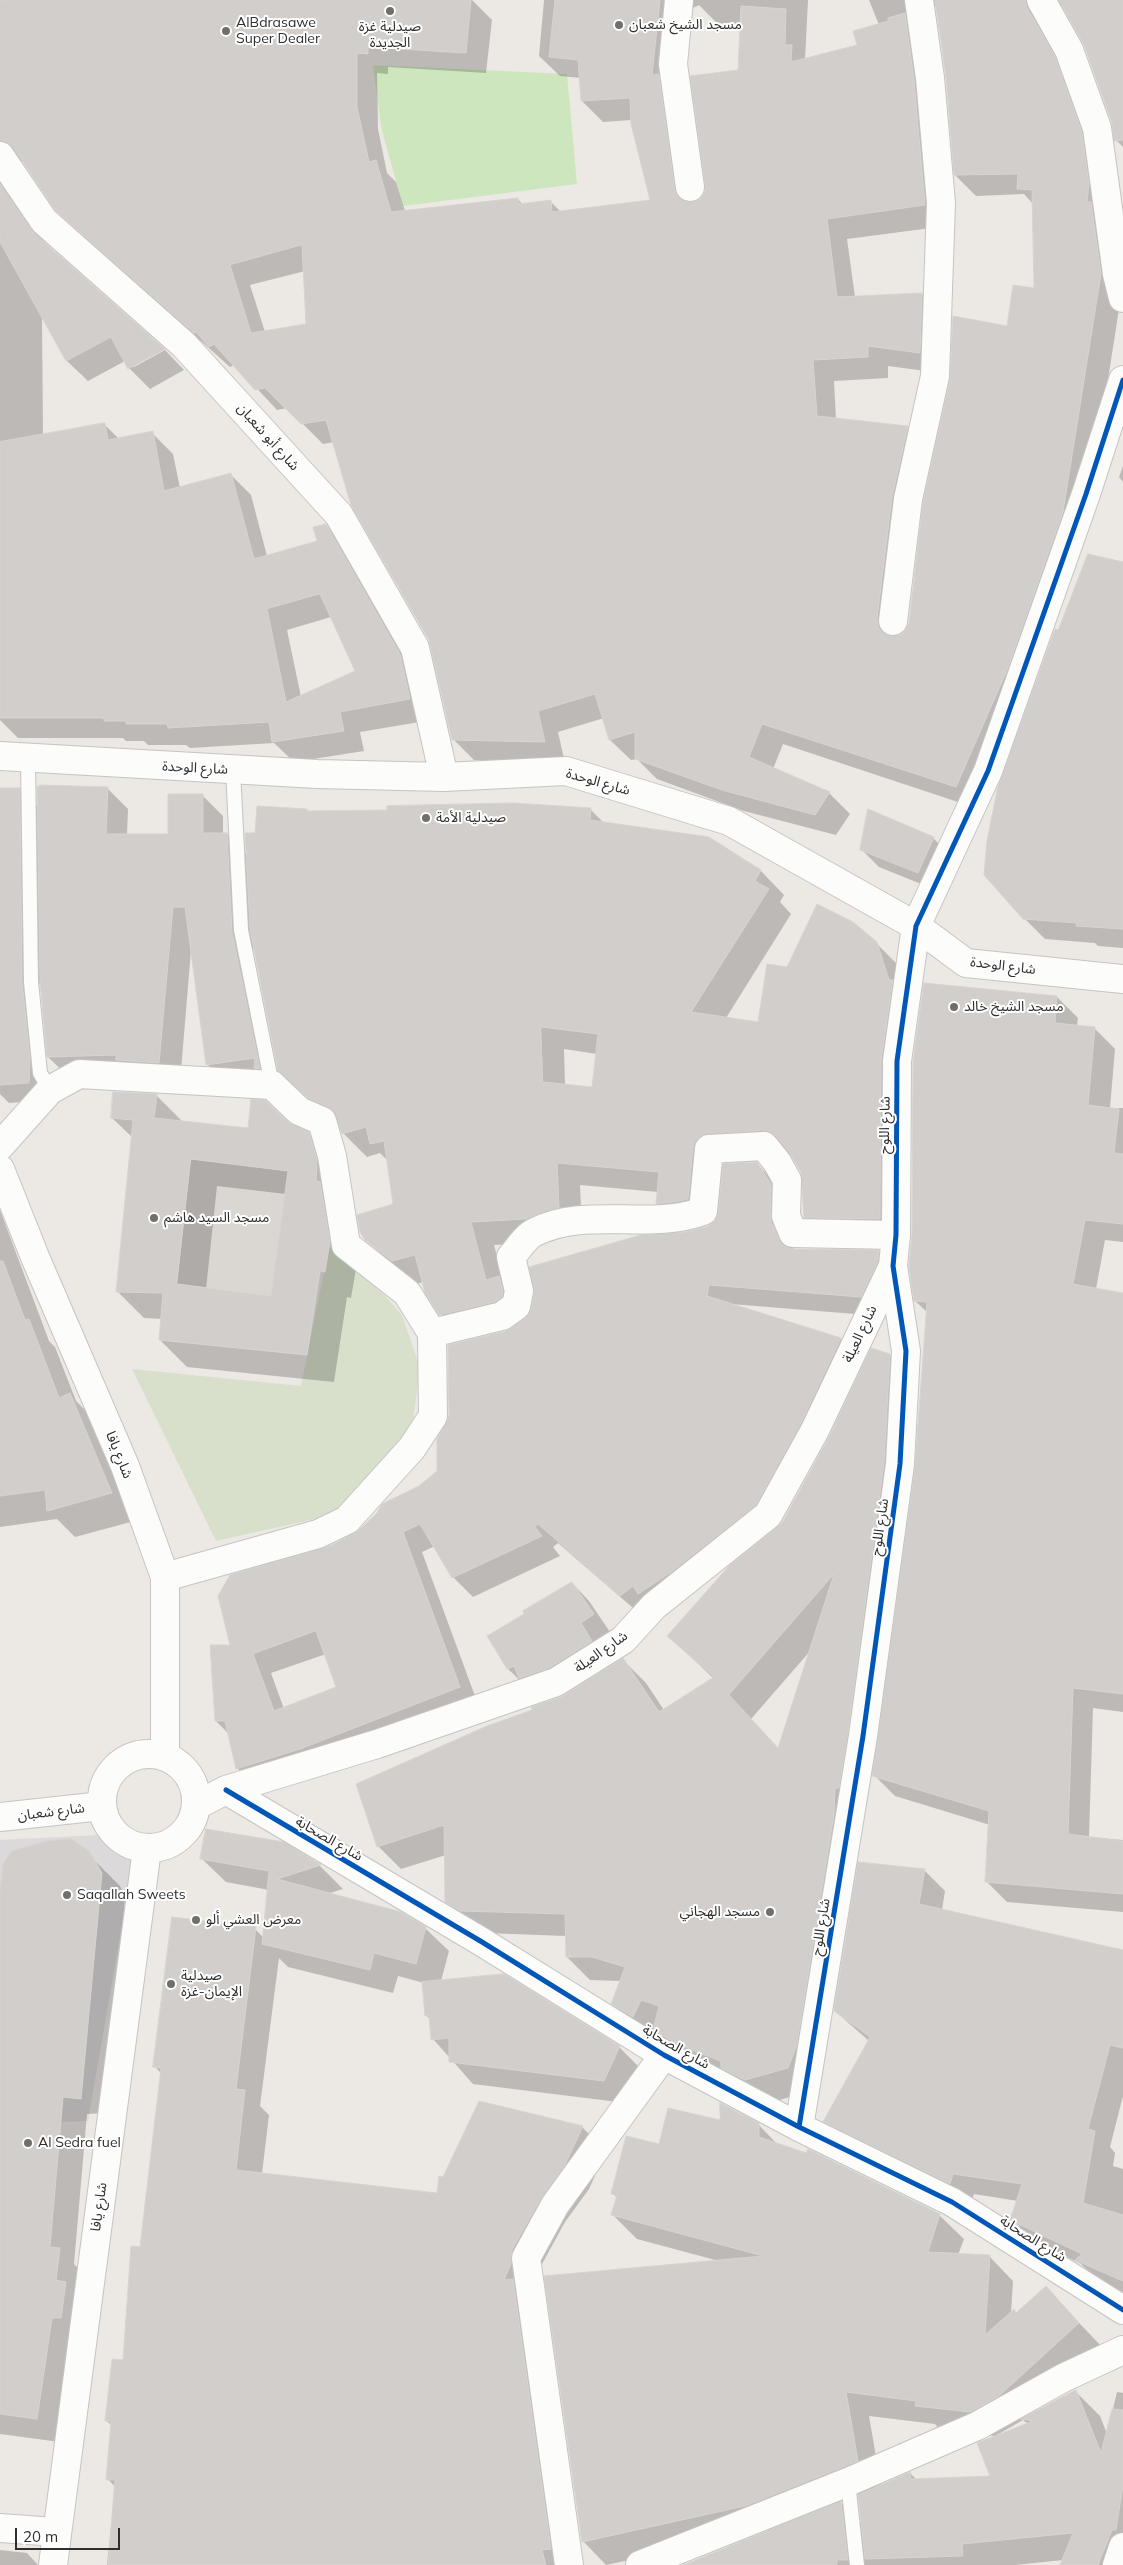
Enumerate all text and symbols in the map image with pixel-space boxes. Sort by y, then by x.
marker: صيدلية غزة الجديدة [384,5,396,17]
place label: AlBdrasawe Super Dealer [236,15,320,48]
place label: مسجد الشيخ شعبان [629,17,742,33]
place label: صيدلية غزة الجديدة [359,19,421,52]
marker: مسجد الشيخ شعبان [613,19,625,31]
marker: AlBdrasawe Super Dealer [220,25,232,37]
street label: شارع أبو شعبان [233,400,303,474]
street label: شارع الوحدة [162,758,228,778]
street label: شارع الوحدة [564,765,632,799]
place label: صيدلية الأمة [436,810,506,826]
marker: صيدلية الأمة [420,812,432,824]
street label: شارع الوحدة [969,954,1037,978]
place label: مسجد الشيخ خالد [964,999,1064,1015]
marker: مسجد الشيخ خالد [948,1001,960,1013]
street label: شارع اللوح [876,1096,894,1154]
place label: مسجد السيد هاشم [164,1210,269,1226]
marker: مسجد السيد هاشم [148,1212,160,1224]
street label: شارع العيلة [839,1303,881,1365]
street label: شارع يافا [102,1429,136,1481]
street label: شارع اللوح [868,1497,892,1557]
street label: شارع العيلة [571,1628,631,1676]
street label: شارع شعبان [16,1800,86,1824]
street label: شارع الصحابة [292,1813,366,1865]
place label: Saqallah Sweets [77,1887,186,1903]
marker: Saqallah Sweets [61,1889,73,1901]
street label: شارع اللوح [808,1897,834,1957]
place label: مسجد الهجاني [680,1904,760,1920]
marker: مسجد الهجاني [764,1906,776,1918]
place label: معرض العشي ألو [206,1912,301,1928]
marker: معرض العشي ألو [190,1914,202,1926]
place label: صيدلية الإيمان-غزة [181,1968,242,2000]
marker: صيدلية الإيمان-غزة [165,1978,177,1990]
street label: شارع الصحابة [639,2021,713,2073]
place label: Al Sedra fuel [38,2135,121,2151]
marker: Al Sedra fuel [22,2137,34,2149]
street label: شارع يافا [87,2181,111,2233]
street label: شارع الصحابة [997,2212,1069,2266]
scale bar [18,2518,122,2550]
text: 20 m [23,2527,58,2546]

